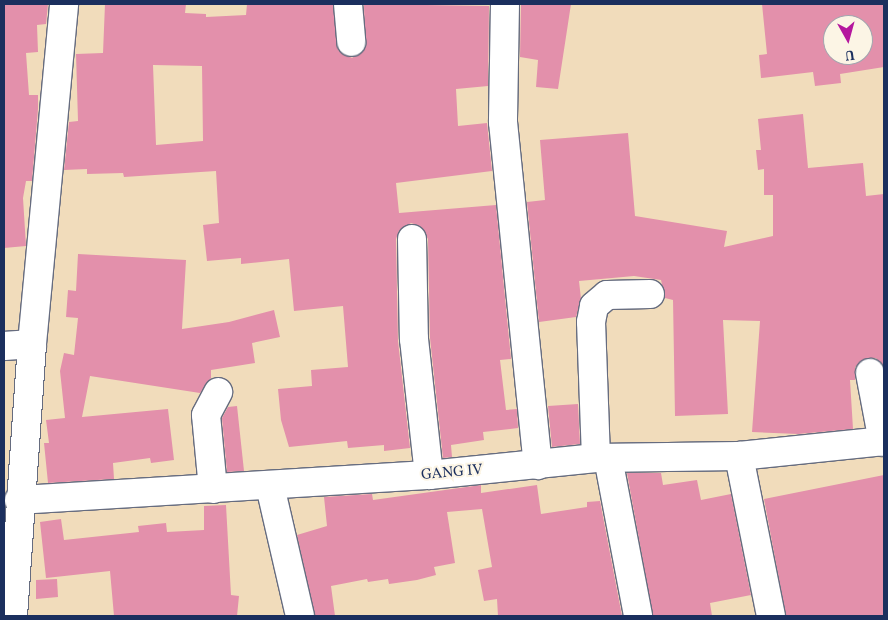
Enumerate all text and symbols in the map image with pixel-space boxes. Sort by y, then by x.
north arrow [823,15,873,65]
text: U [844,44,856,64]
street label: GANG IV [420,461,484,485]

